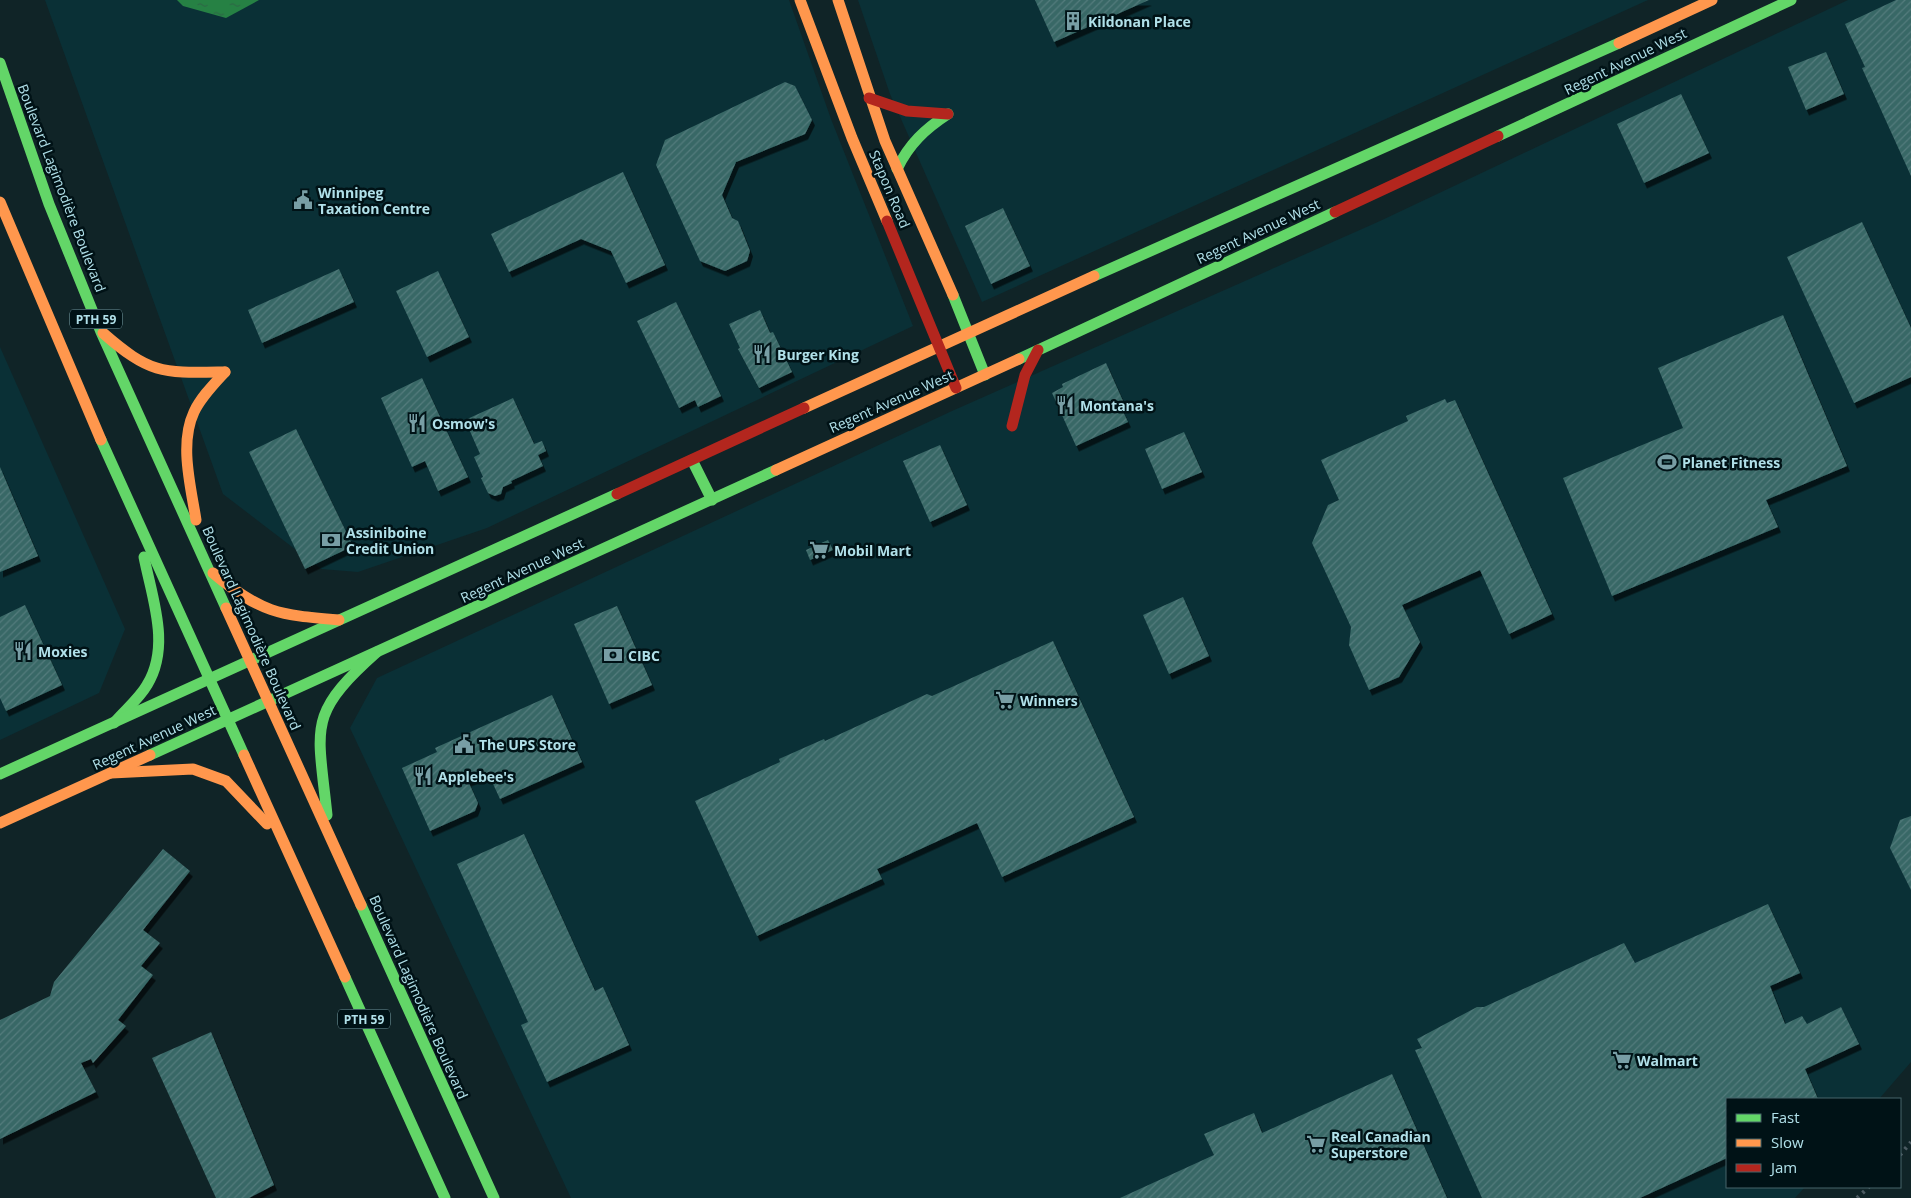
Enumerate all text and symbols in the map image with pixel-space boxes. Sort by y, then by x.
building icon: Kildonan Place [1062,10,1084,32]
place label: Kildonan Place [1088,12,1191,31]
street label: Regent Avenue West [1561,23,1689,99]
street label: Boulevard Lagimodière Boulevard [13,81,111,295]
street label: Stapon Road [865,147,915,231]
place label: Winnipeg Taxation Centre [318,183,430,218]
public building icon: Winnipeg Taxation Centre [292,189,314,211]
street label: Regent Avenue West [1193,194,1323,268]
road number: PTH 59 [70,310,122,328]
restaurant icon: Burger King [751,343,773,365]
place label: Burger King [777,345,859,364]
street label: Regent Avenue West [826,365,956,437]
restaurant icon: Montana's [1054,394,1076,416]
place label: Montana's [1080,396,1154,415]
restaurant icon: Osmow's [406,412,428,434]
place label: Osmow's [432,414,495,433]
sports icon: Planet Fitness [1656,451,1678,473]
place label: Planet Fitness [1682,453,1780,472]
street label: Boulevard Lagimodière Boulevard [198,523,306,733]
place label: Assiniboine Credit Union [346,523,434,558]
bank icon: Assiniboine Credit Union [320,529,342,551]
street label: Regent Avenue West [457,533,587,607]
supermarket icon: Mobil Mart [808,539,830,561]
place label: Mobil Mart [834,541,911,560]
restaurant icon: Moxies [12,640,34,662]
place label: Moxies [38,642,88,661]
bank icon: CIBC [602,644,624,666]
place label: CIBC [628,646,660,665]
supermarket icon: Winners [994,689,1016,711]
place label: Winners [1020,691,1078,710]
street label: Regent Avenue West [89,700,219,774]
public building icon: The UPS Store [453,733,475,755]
place label: The UPS Store [479,735,576,754]
restaurant icon: Applebee's [412,765,434,787]
place label: Applebee's [438,767,514,786]
street label: Boulevard Lagimodière Boulevard [365,892,473,1102]
road number: PTH 59 [338,1010,390,1028]
supermarket icon: Walmart [1611,1049,1633,1071]
place label: Walmart [1637,1051,1698,1070]
legend [1726,1098,1901,1188]
text: Fast [1771,1107,1800,1127]
place label: Real Canadian Superstore [1331,1127,1431,1162]
text: Slow [1771,1132,1804,1152]
supermarket icon: Real Canadian Superstore [1305,1133,1327,1155]
text: Jam [1769,1157,1797,1177]

